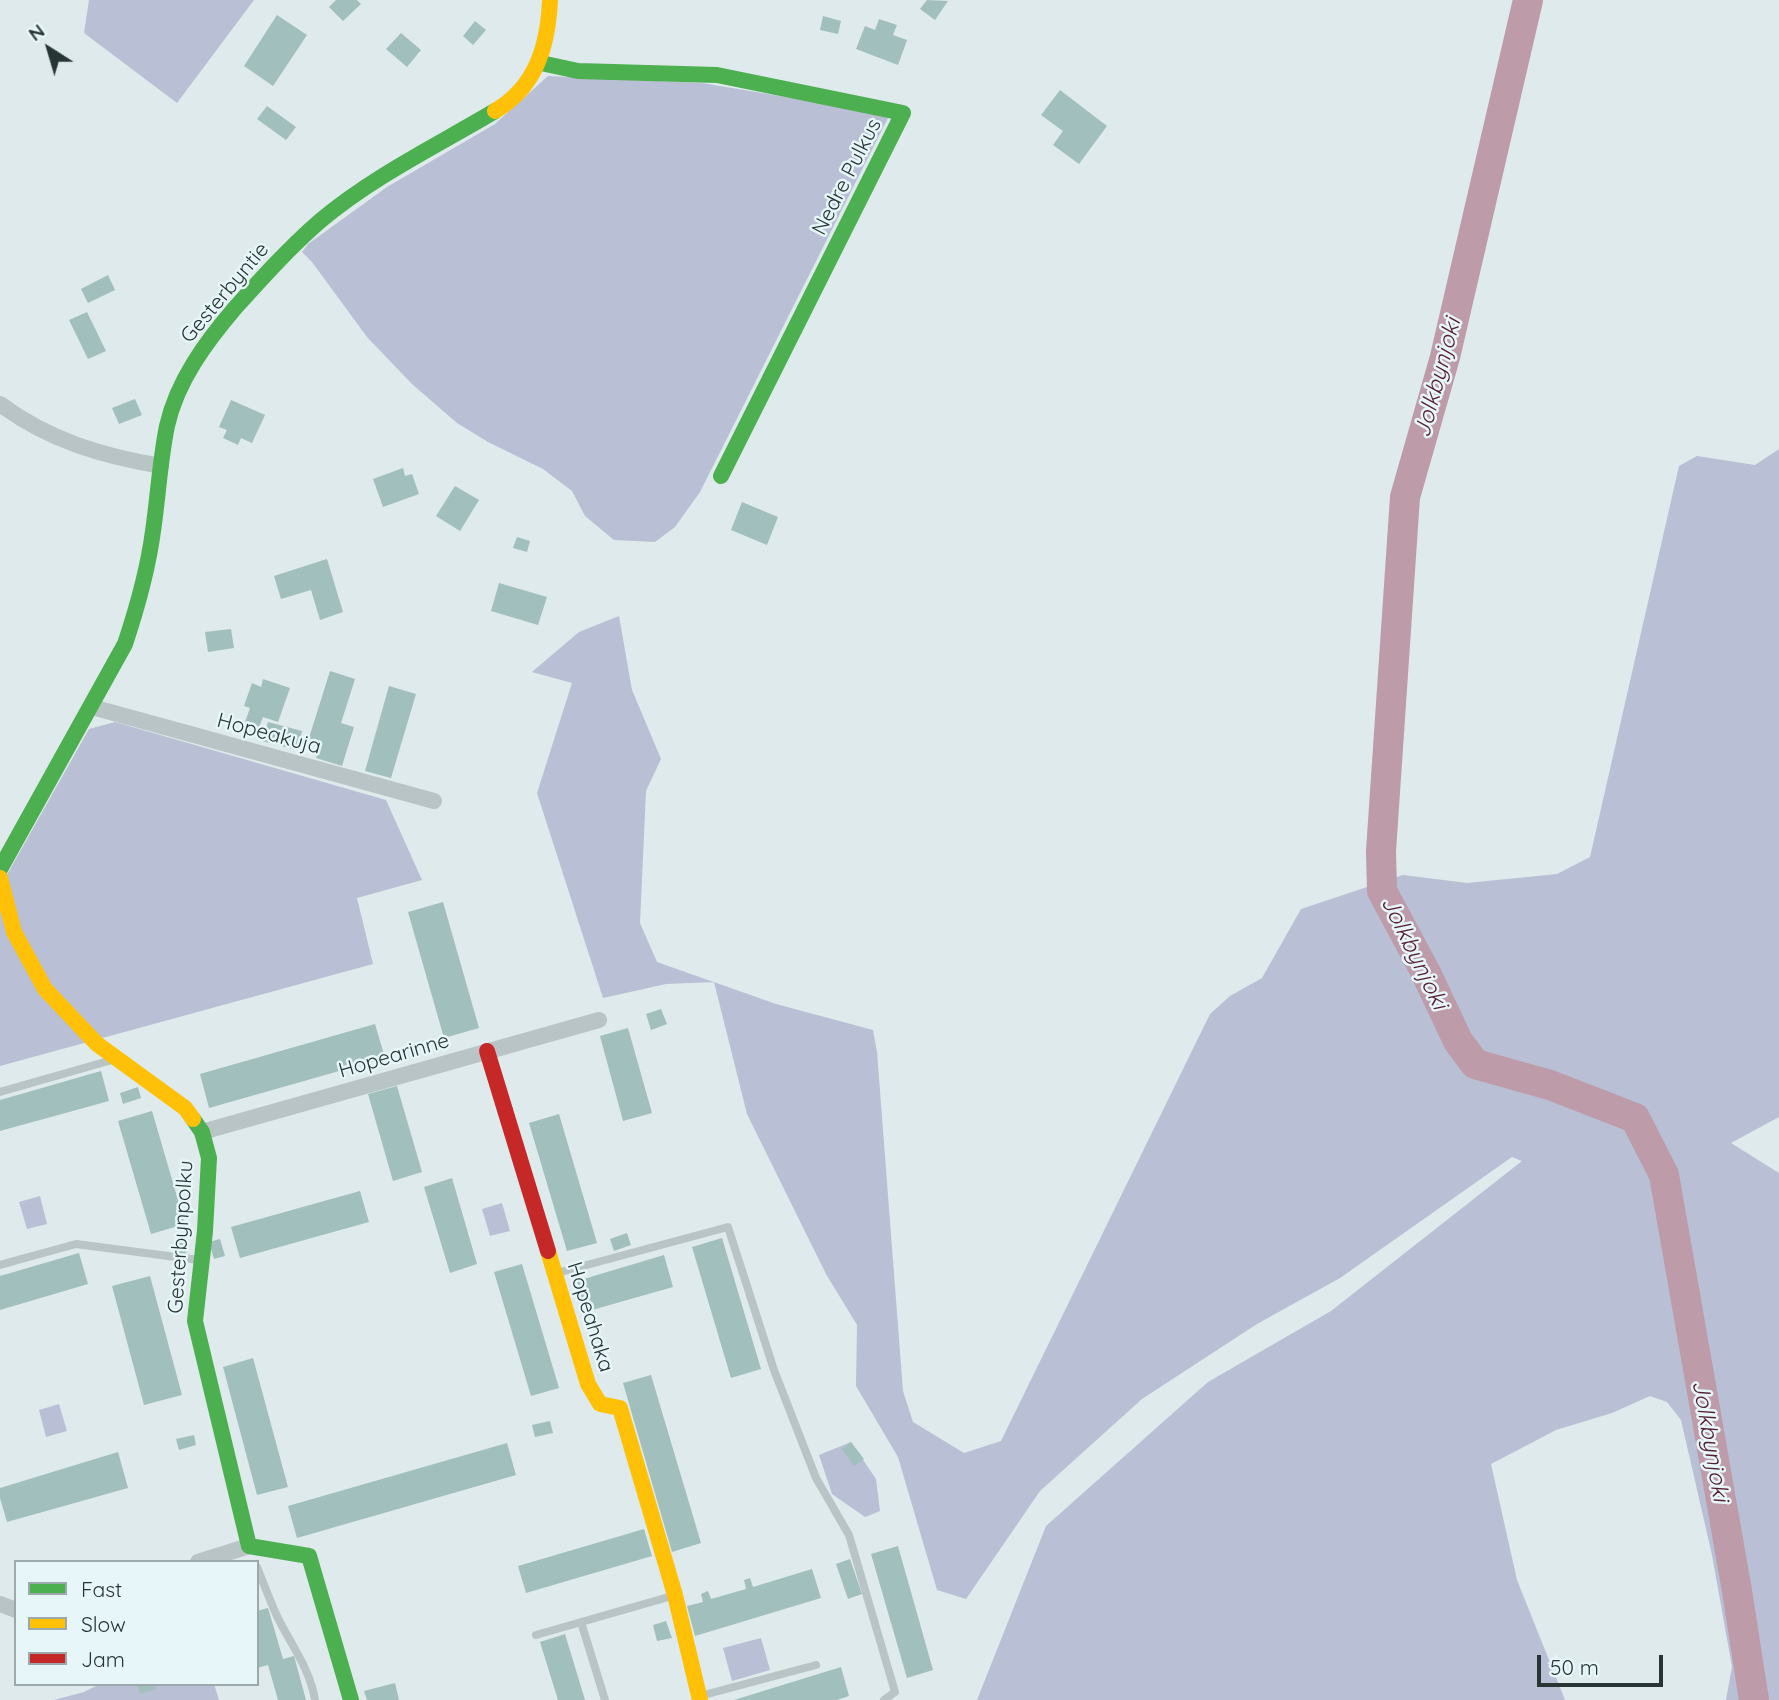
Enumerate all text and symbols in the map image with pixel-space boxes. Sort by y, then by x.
north arrow [14,14,84,84]
text: N [24,18,49,46]
street label: Nedre Pulkus [807,115,887,239]
street label: Gesterbyntie [176,238,274,348]
water label: Jolkbynjoki [1409,315,1467,441]
street label: Hopeakuja [214,708,324,760]
water label: Jolkbynjoki [1375,892,1453,1014]
street label: Hopearinne [336,1028,452,1084]
street label: Gesterbynpolku [163,1160,199,1314]
street label: Hopeahaka [561,1259,619,1375]
water label: Jolkbynjoki [1686,1378,1734,1504]
legend [14,1560,259,1686]
text: Fast [81,1576,122,1602]
text: Slow [81,1611,126,1637]
scale bar [1541,1640,1667,1684]
text: Jam [81,1646,125,1672]
text: 50 m [1550,1654,1599,1680]

